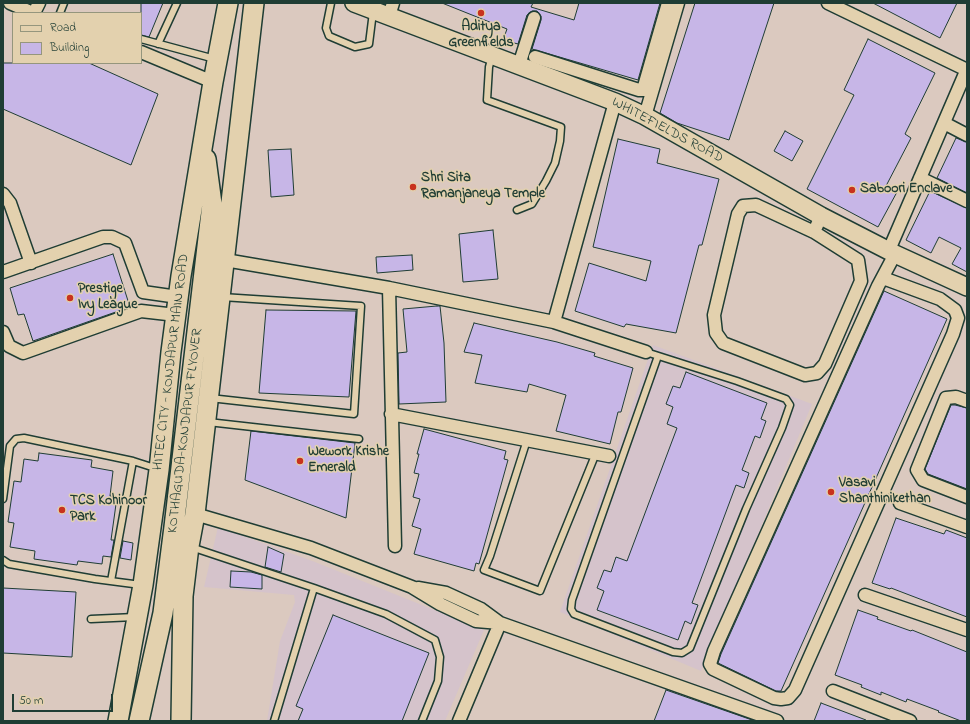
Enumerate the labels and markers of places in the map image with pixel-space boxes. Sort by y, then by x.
marker: Aditya Greenfields [476,8,486,18]
place label: Aditya Greenfields [448,20,514,52]
place label: Shri Sita Ramanjaneya Temple [421,171,545,204]
marker: Shri Sita Ramanjaneya Temple [408,182,418,192]
place label: Saboori Enclave [860,182,952,198]
marker: Saboori Enclave [847,185,857,195]
place label: Prestige Ivy League [78,282,138,314]
marker: Prestige Ivy League [65,293,75,303]
place label: Wework Krishe Emerald [308,445,389,478]
marker: Wework Krishe Emerald [295,456,305,466]
place label: Vasavi Shanthinikethan [839,476,931,508]
marker: Vasavi Shanthinikethan [826,487,836,497]
place label: TCS Kohinoor Park [70,494,147,526]
marker: TCS Kohinoor Park [57,505,67,515]

